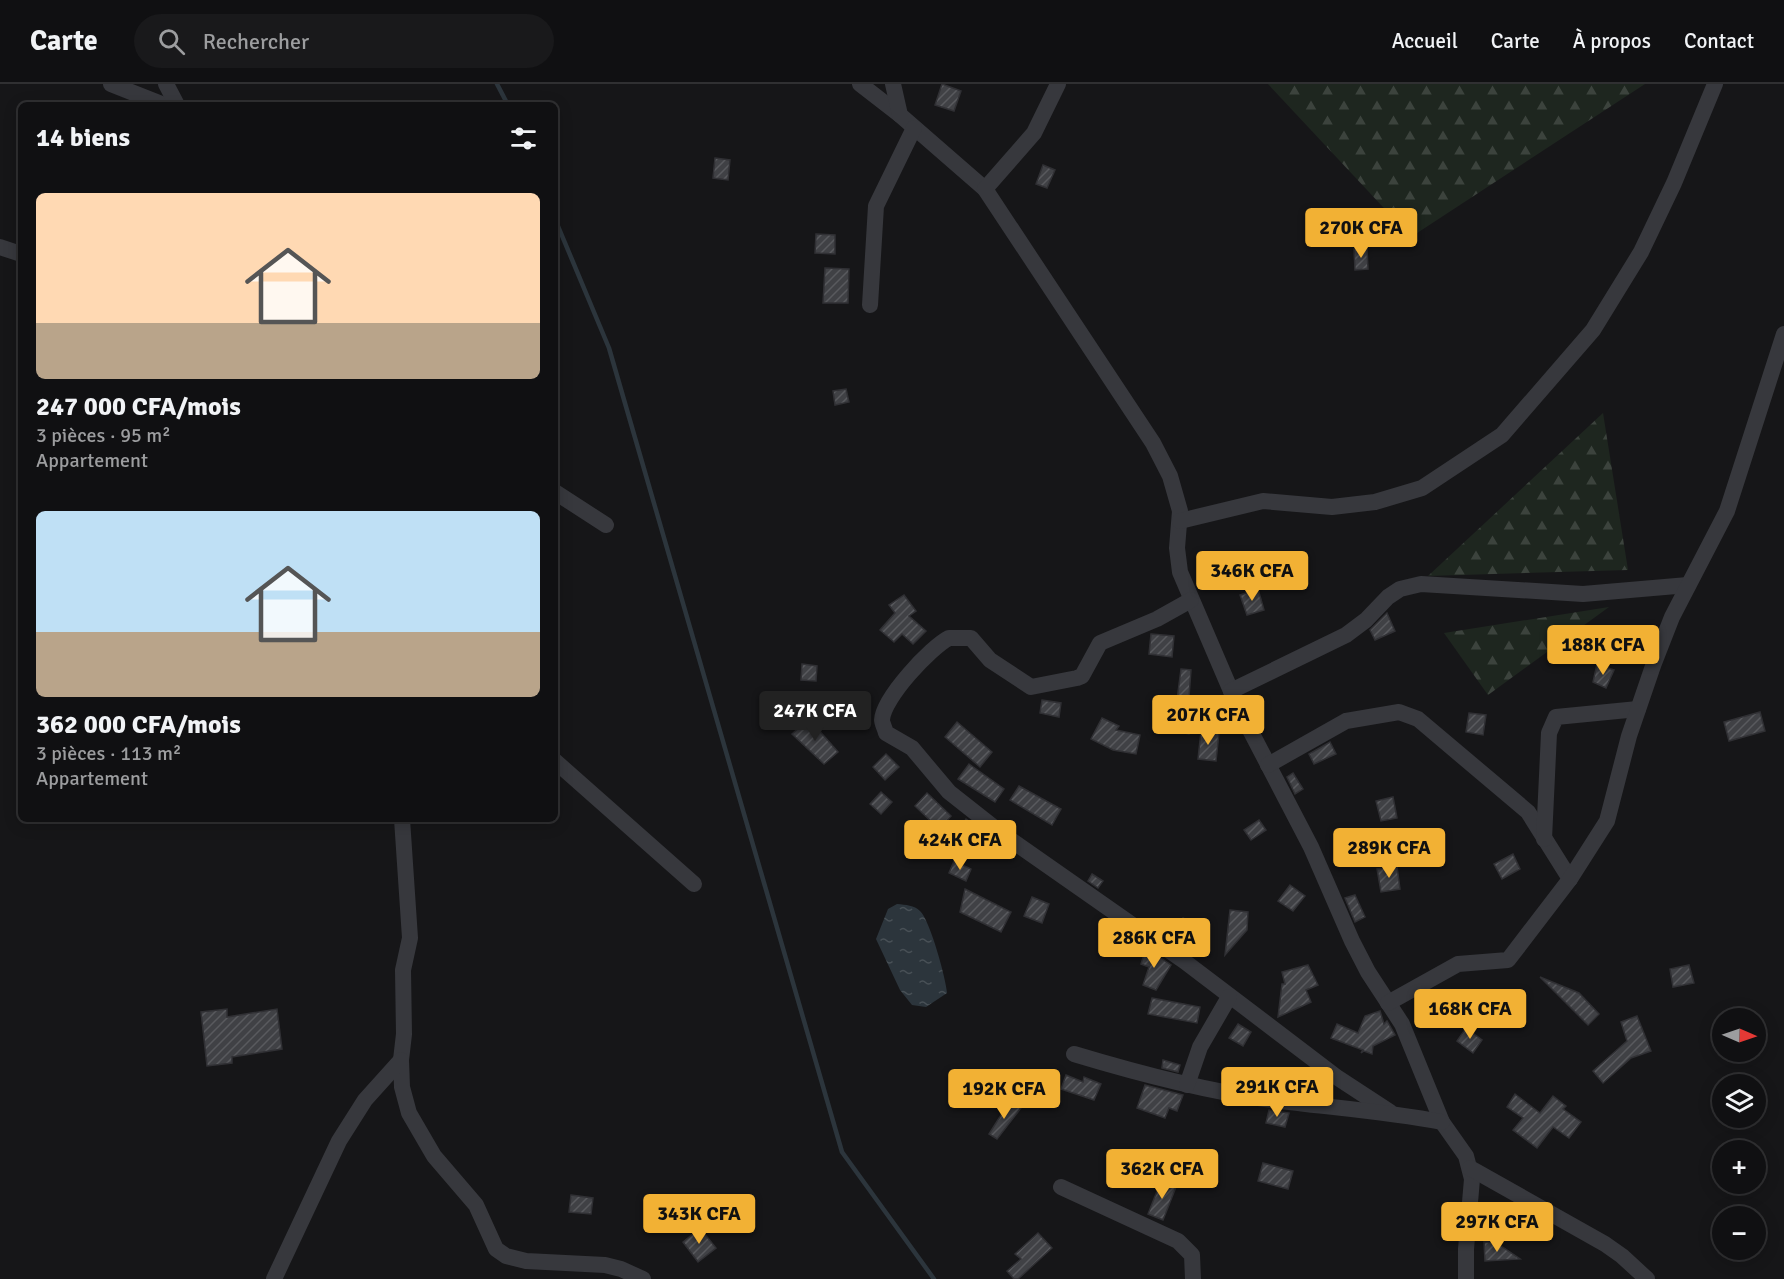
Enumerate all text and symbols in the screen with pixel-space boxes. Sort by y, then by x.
search box [134,14,554,68]
text: Carte [30,24,98,58]
icon: search [155,25,188,58]
text: Rechercher [203,28,309,55]
text: Accueil [1392,28,1458,54]
text: Carte [1491,28,1540,54]
text: À propos [1573,28,1651,54]
text: Contact [1684,28,1754,54]
text: 14 biens [36,122,130,154]
icon: filters [507,122,540,155]
pin: 270K CFA [1299,208,1423,259]
text: 270K CFA [1319,215,1403,240]
icon: home [234,232,342,340]
text: 247 000 CFA/mois [36,391,241,423]
text: 3 pièces · 95 m² [36,423,171,448]
text: Appartement [36,448,148,473]
icon: home [234,550,342,658]
pin: 346K CFA [1190,551,1314,602]
text: 346K CFA [1210,558,1294,583]
pin: 188K CFA [1541,625,1665,676]
text: 188K CFA [1561,632,1645,657]
pin: 247K CFA [753,691,877,742]
pin: 207K CFA [1146,695,1270,746]
text: 247K CFA [773,698,857,723]
text: 207K CFA [1166,702,1250,727]
text: 362 000 CFA/mois [36,709,241,741]
text: 3 pièces · 113 m² [36,741,181,766]
text: Appartement [36,766,148,791]
pin: 424K CFA [898,820,1022,871]
text: 424K CFA [918,827,1002,852]
pin: 289K CFA [1327,828,1451,879]
text: 289K CFA [1347,835,1431,860]
pin: 286K CFA [1092,918,1216,969]
text: 286K CFA [1112,925,1196,950]
pin: 168K CFA [1408,989,1532,1040]
text: 168K CFA [1428,996,1512,1021]
north arrow [1712,1008,1766,1062]
map controls [1712,1008,1766,1260]
pin: 291K CFA [1215,1067,1339,1118]
pin: 192K CFA [942,1069,1066,1120]
text: 291K CFA [1235,1074,1319,1099]
button: layers [1712,1074,1766,1128]
text: 192K CFA [962,1076,1046,1101]
button: + [1712,1140,1766,1194]
pin: 362K CFA [1100,1149,1224,1200]
text: 362K CFA [1120,1156,1204,1181]
pin: 343K CFA [637,1194,761,1245]
text: 343K CFA [657,1201,741,1226]
pin: 297K CFA [1435,1202,1559,1253]
button: − [1712,1206,1766,1260]
text: 297K CFA [1455,1209,1539,1234]

